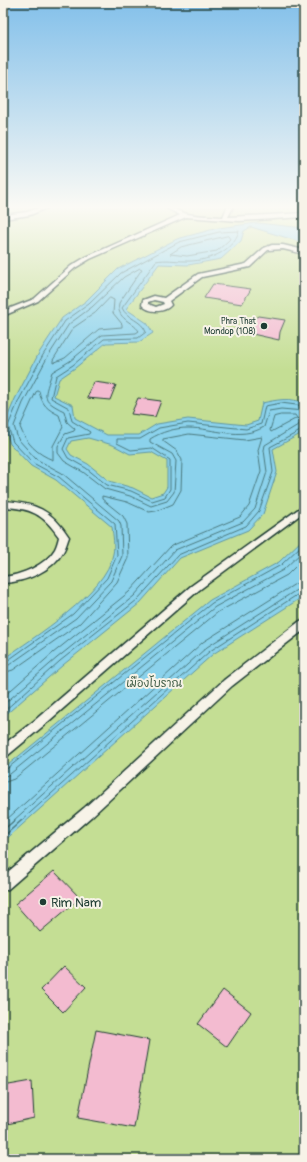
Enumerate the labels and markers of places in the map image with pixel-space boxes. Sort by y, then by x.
place label: Phra That Mondop (108) [204,316,256,337]
marker: Phra That Mondop (108) [259,321,269,331]
place label: Rim Nam [51,895,101,911]
marker: Rim Nam [38,897,48,907]

